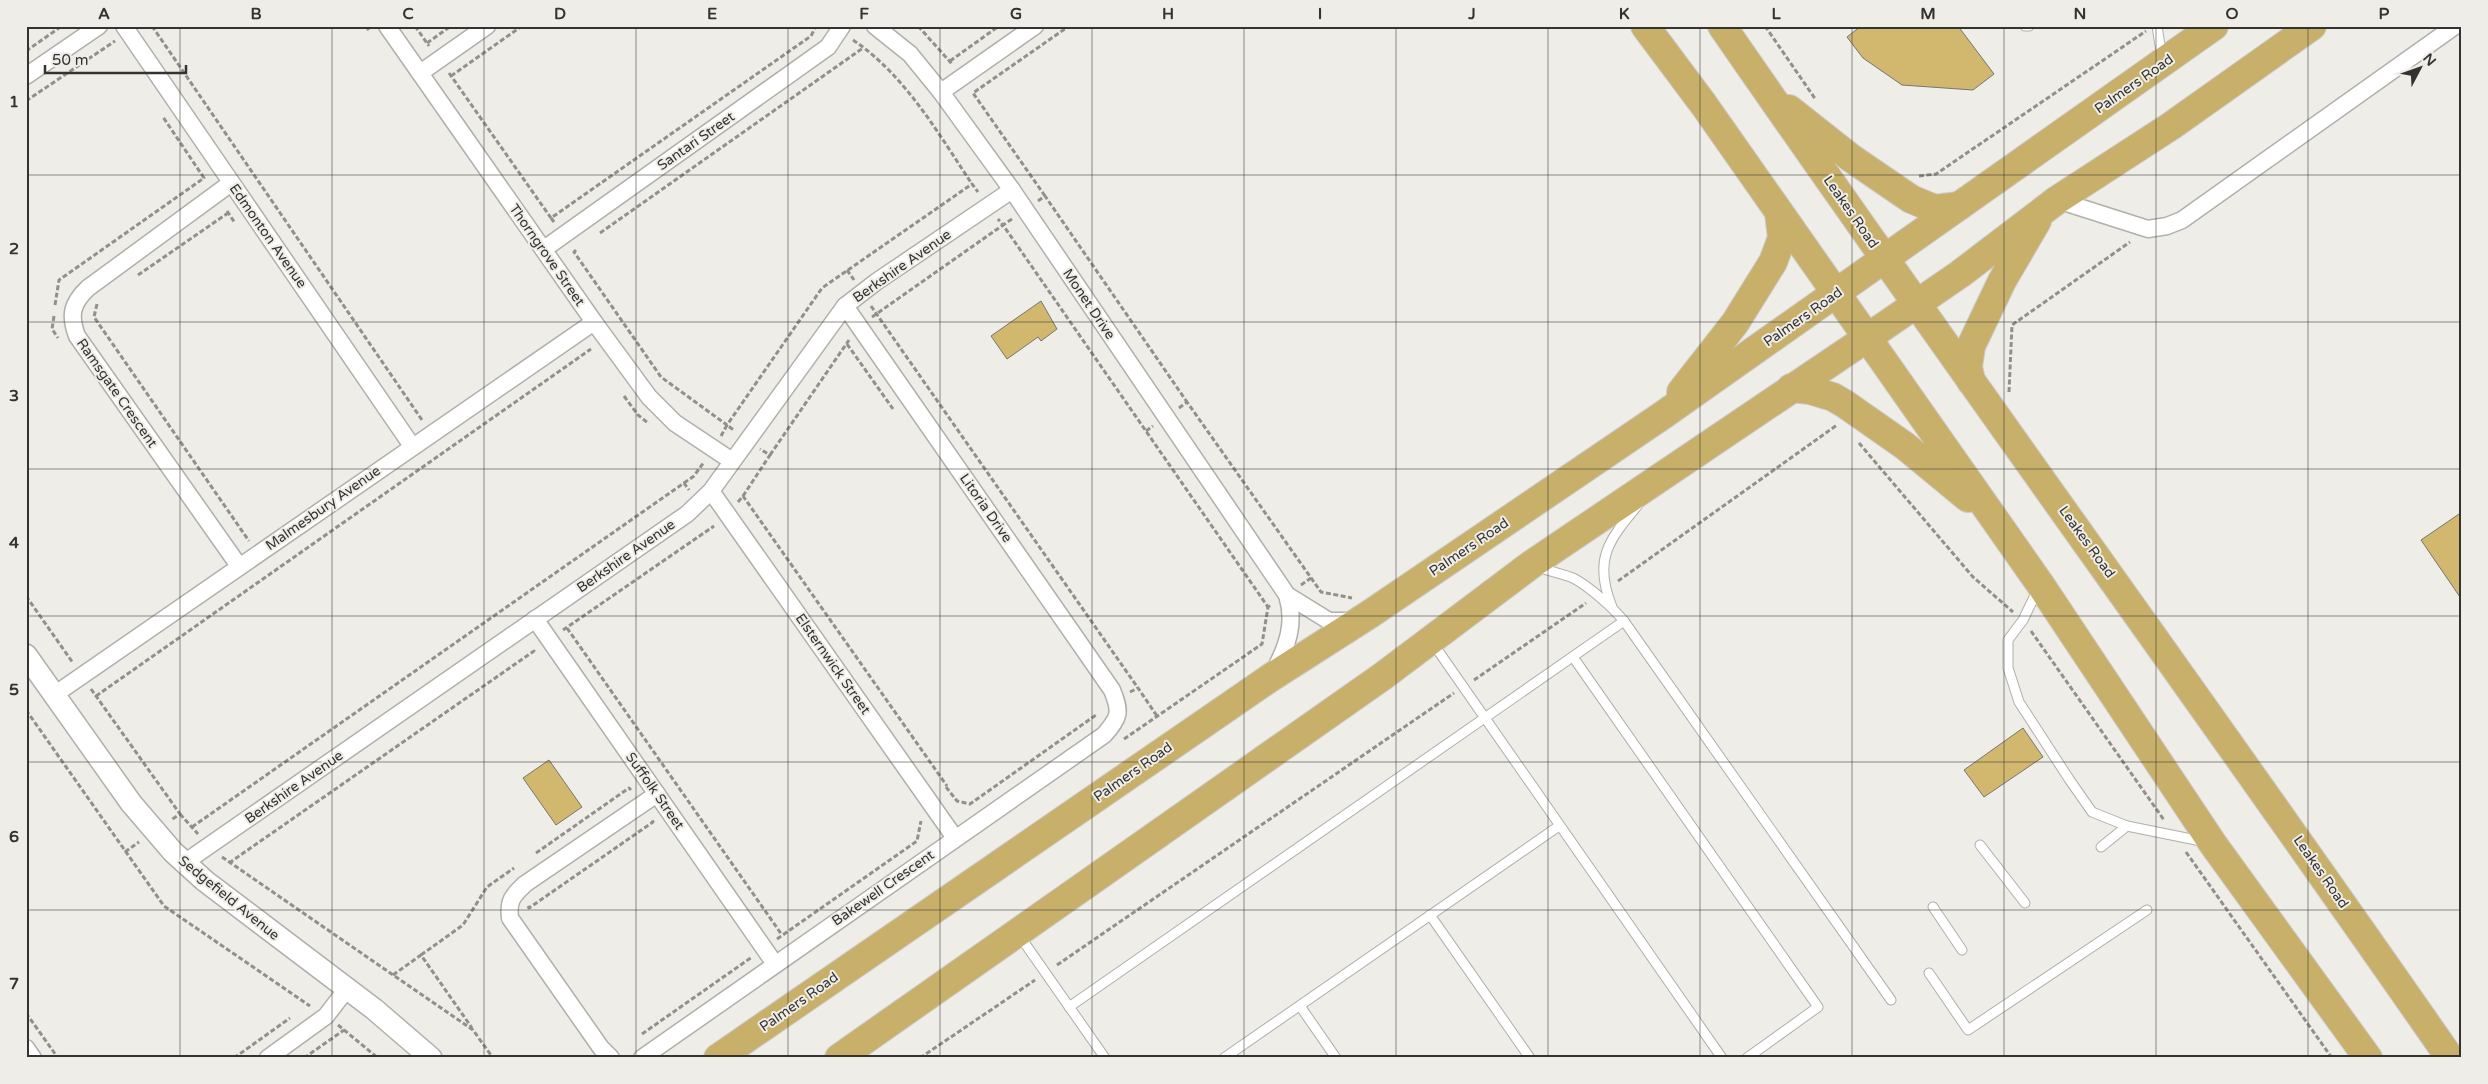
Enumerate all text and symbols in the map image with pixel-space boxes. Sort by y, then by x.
text: A [98,4,110,24]
text: B [250,4,262,24]
text: C [402,4,414,24]
text: D [554,4,566,24]
text: E [707,4,717,24]
text: F [859,4,869,24]
text: G [1010,4,1022,24]
text: H [1162,4,1174,24]
text: I [1318,4,1322,24]
text: J [1467,4,1476,24]
text: K [1619,4,1630,24]
text: L [1771,4,1781,24]
text: M [1920,4,1936,24]
text: N [2074,4,2086,24]
text: O [2226,4,2239,24]
text: P [2379,4,2390,24]
scale bar [45,42,186,74]
north arrow [2396,42,2446,92]
text: N [2419,50,2440,70]
text: 50 m [52,51,89,69]
street label: Palmers Road [2091,51,2177,117]
text: 1 [9,92,19,112]
street label: Santari Street [654,108,738,174]
street label: Leakes Road [1820,172,1882,252]
street label: Edmonton Avenue [226,181,310,291]
street label: Thorngrove Street [505,201,589,310]
street label: Berkshire Avenue [850,226,954,306]
text: 2 [9,239,19,259]
street label: Monet Drive [1059,265,1119,343]
street label: Palmers Road [1760,284,1846,350]
street label: Ramsgate Crescent [73,335,161,451]
text: 3 [9,386,19,406]
street label: Malmesbury Avenue [262,462,384,554]
street label: Litoria Drive [956,470,1016,546]
street label: Leakes Road [2055,503,2119,581]
street label: Palmers Road [1426,514,1512,580]
street label: Berkshire Avenue [574,516,678,596]
text: 4 [9,533,19,553]
street label: Elsternwick Street [792,610,875,718]
text: 5 [9,680,19,700]
street label: Palmers Road [1090,739,1176,805]
street label: Berkshire Avenue [242,747,346,827]
street label: Suffolk Street [622,749,688,834]
text: 6 [9,827,19,847]
street label: Leakes Road [2290,832,2352,912]
street label: Bakewell Crescent [829,846,938,930]
street label: Sedgefield Avenue [175,852,283,944]
street label: Palmers Road [756,969,842,1035]
text: 7 [9,974,19,994]

